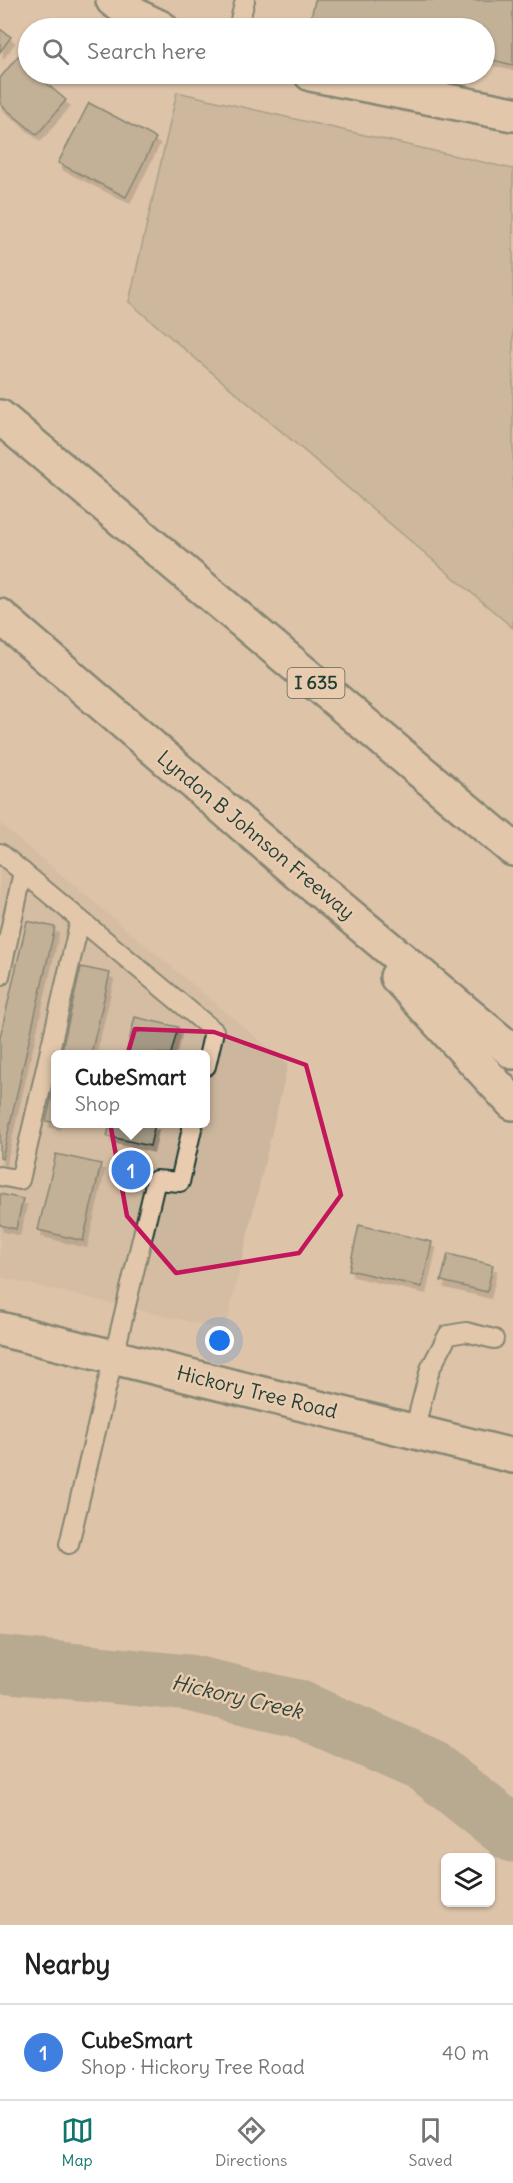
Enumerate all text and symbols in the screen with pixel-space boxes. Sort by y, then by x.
search box [18,18,495,84]
icon: search [39,35,72,68]
text: Search here [87,37,206,65]
road number: I 635 [288,668,344,698]
street label: Lyndon B Johnson Freeway [153,745,360,925]
popup [51,1050,210,1128]
text: CubeSmart [75,1063,186,1091]
text: Shop [75,1091,120,1116]
pin: 1 [112,1148,150,1192]
your location [205,1326,234,1355]
street label: Hickory Tree Road [174,1359,340,1424]
water label: Hickory Creek [169,1668,306,1725]
map controls [441,1853,495,1907]
button: layers [441,1853,495,1907]
text: Nearby [24,1948,110,1981]
text: CubeSmart [81,2026,192,2054]
text: 1 [40,2040,47,2065]
text: 40 m [442,2040,489,2065]
text: Shop · Hickory Tree Road [81,2054,305,2079]
tab: Map [61,2114,94,2170]
tab: Directions [215,2114,287,2170]
tab: Saved [409,2114,452,2170]

